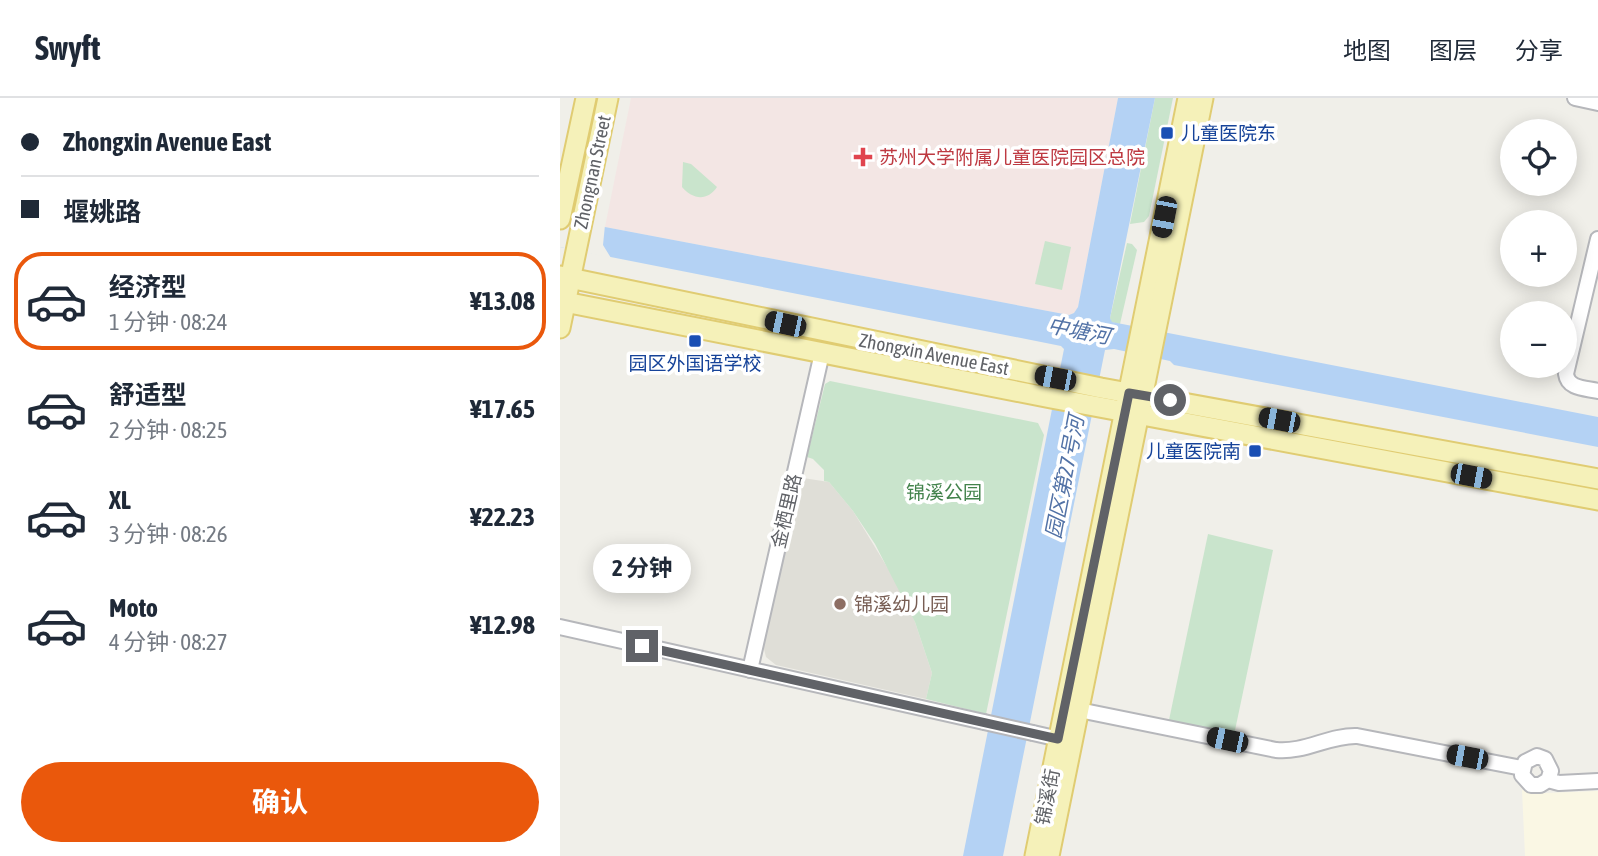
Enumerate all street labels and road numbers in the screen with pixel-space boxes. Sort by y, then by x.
street label: Zhongnan Street [569,113,615,231]
street label: Zhongxin Avenue East [857,329,1011,379]
street label: 金栖里路 [767,471,805,551]
street label: 锦溪街 [1031,767,1063,827]

